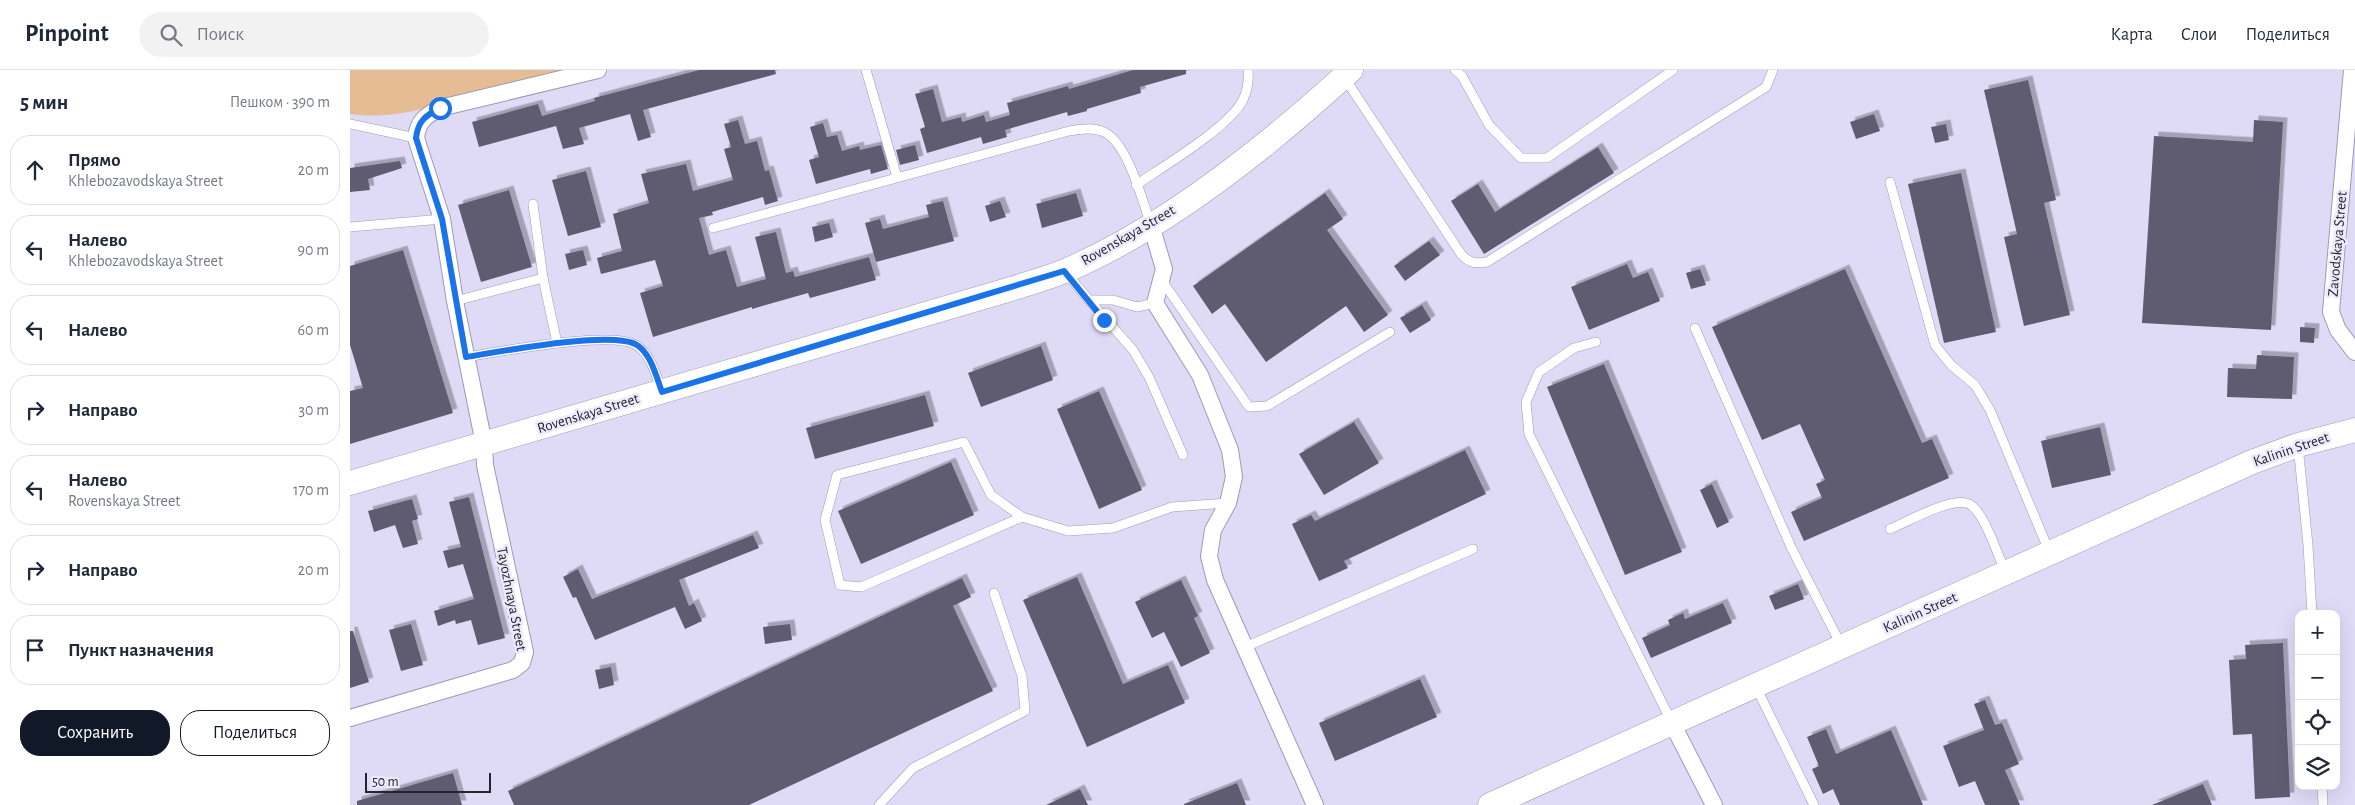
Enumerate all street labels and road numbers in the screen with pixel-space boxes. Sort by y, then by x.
street label: Zavodskaya Street [2325,191,2350,297]
street label: Rovenskaya Street [1079,202,1178,268]
street label: Rovenskaya Street [536,391,641,436]
street label: Kalinin Street [2251,429,2331,469]
street label: Tayozhnaya Street [494,546,529,653]
street label: Kalinin Street [1881,589,1960,635]

